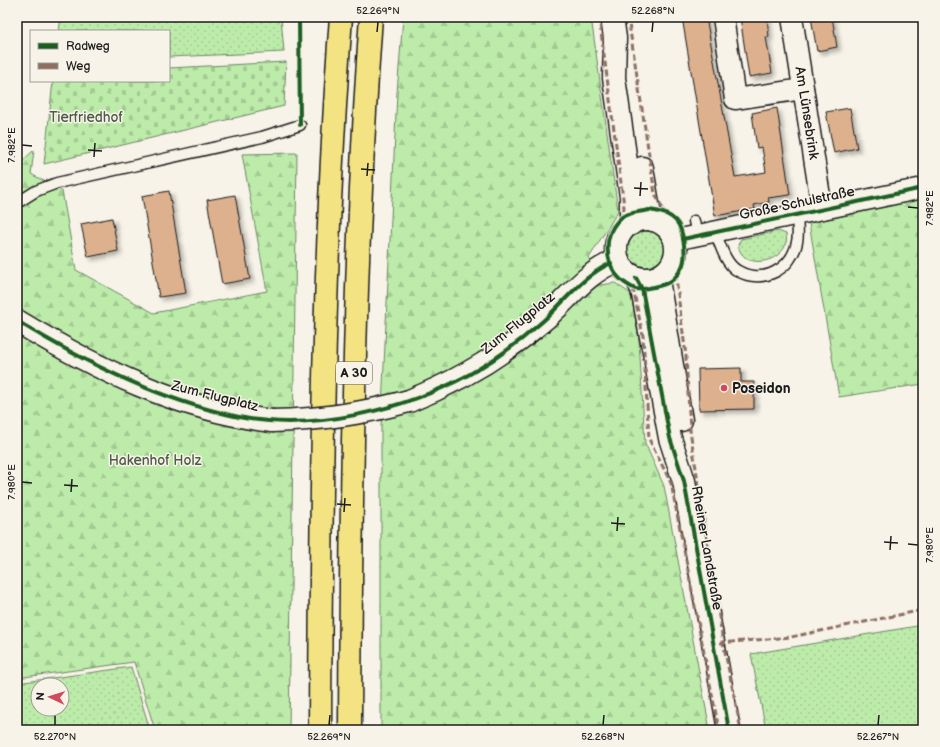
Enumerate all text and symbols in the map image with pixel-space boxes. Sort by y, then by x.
text: 52.269°N [356,5,400,17]
text: 52.268°N [631,5,675,17]
legend [30,30,170,82]
text: Radweg [66,39,110,54]
text: Weg [66,59,90,74]
street label: Am Lünsebrink [791,65,823,161]
park label: Tierfriedhof [49,109,123,126]
text: 7.982°E [6,127,18,163]
street label: Große Schulstraße [738,182,856,224]
text: 7.982°E [924,190,936,226]
street label: Zum Flugplatz [477,288,558,358]
road number: A 30 [336,362,372,384]
street label: Zum Flugplatz [169,377,260,415]
place label: Poseidon [732,380,791,397]
marker: Poseidon [719,383,729,393]
park label: Hakenhof Holz [109,452,202,469]
text: 7.980°E [6,464,18,500]
street label: Rheiner Landstraße [688,485,726,611]
text: 7.980°E [924,527,936,563]
north arrow [30,677,70,717]
text: N [34,692,47,701]
text: 52.270°N [34,731,76,743]
text: 52.269°N [307,731,351,743]
text: 52.268°N [581,731,625,743]
text: 52.267°N [857,731,899,743]

